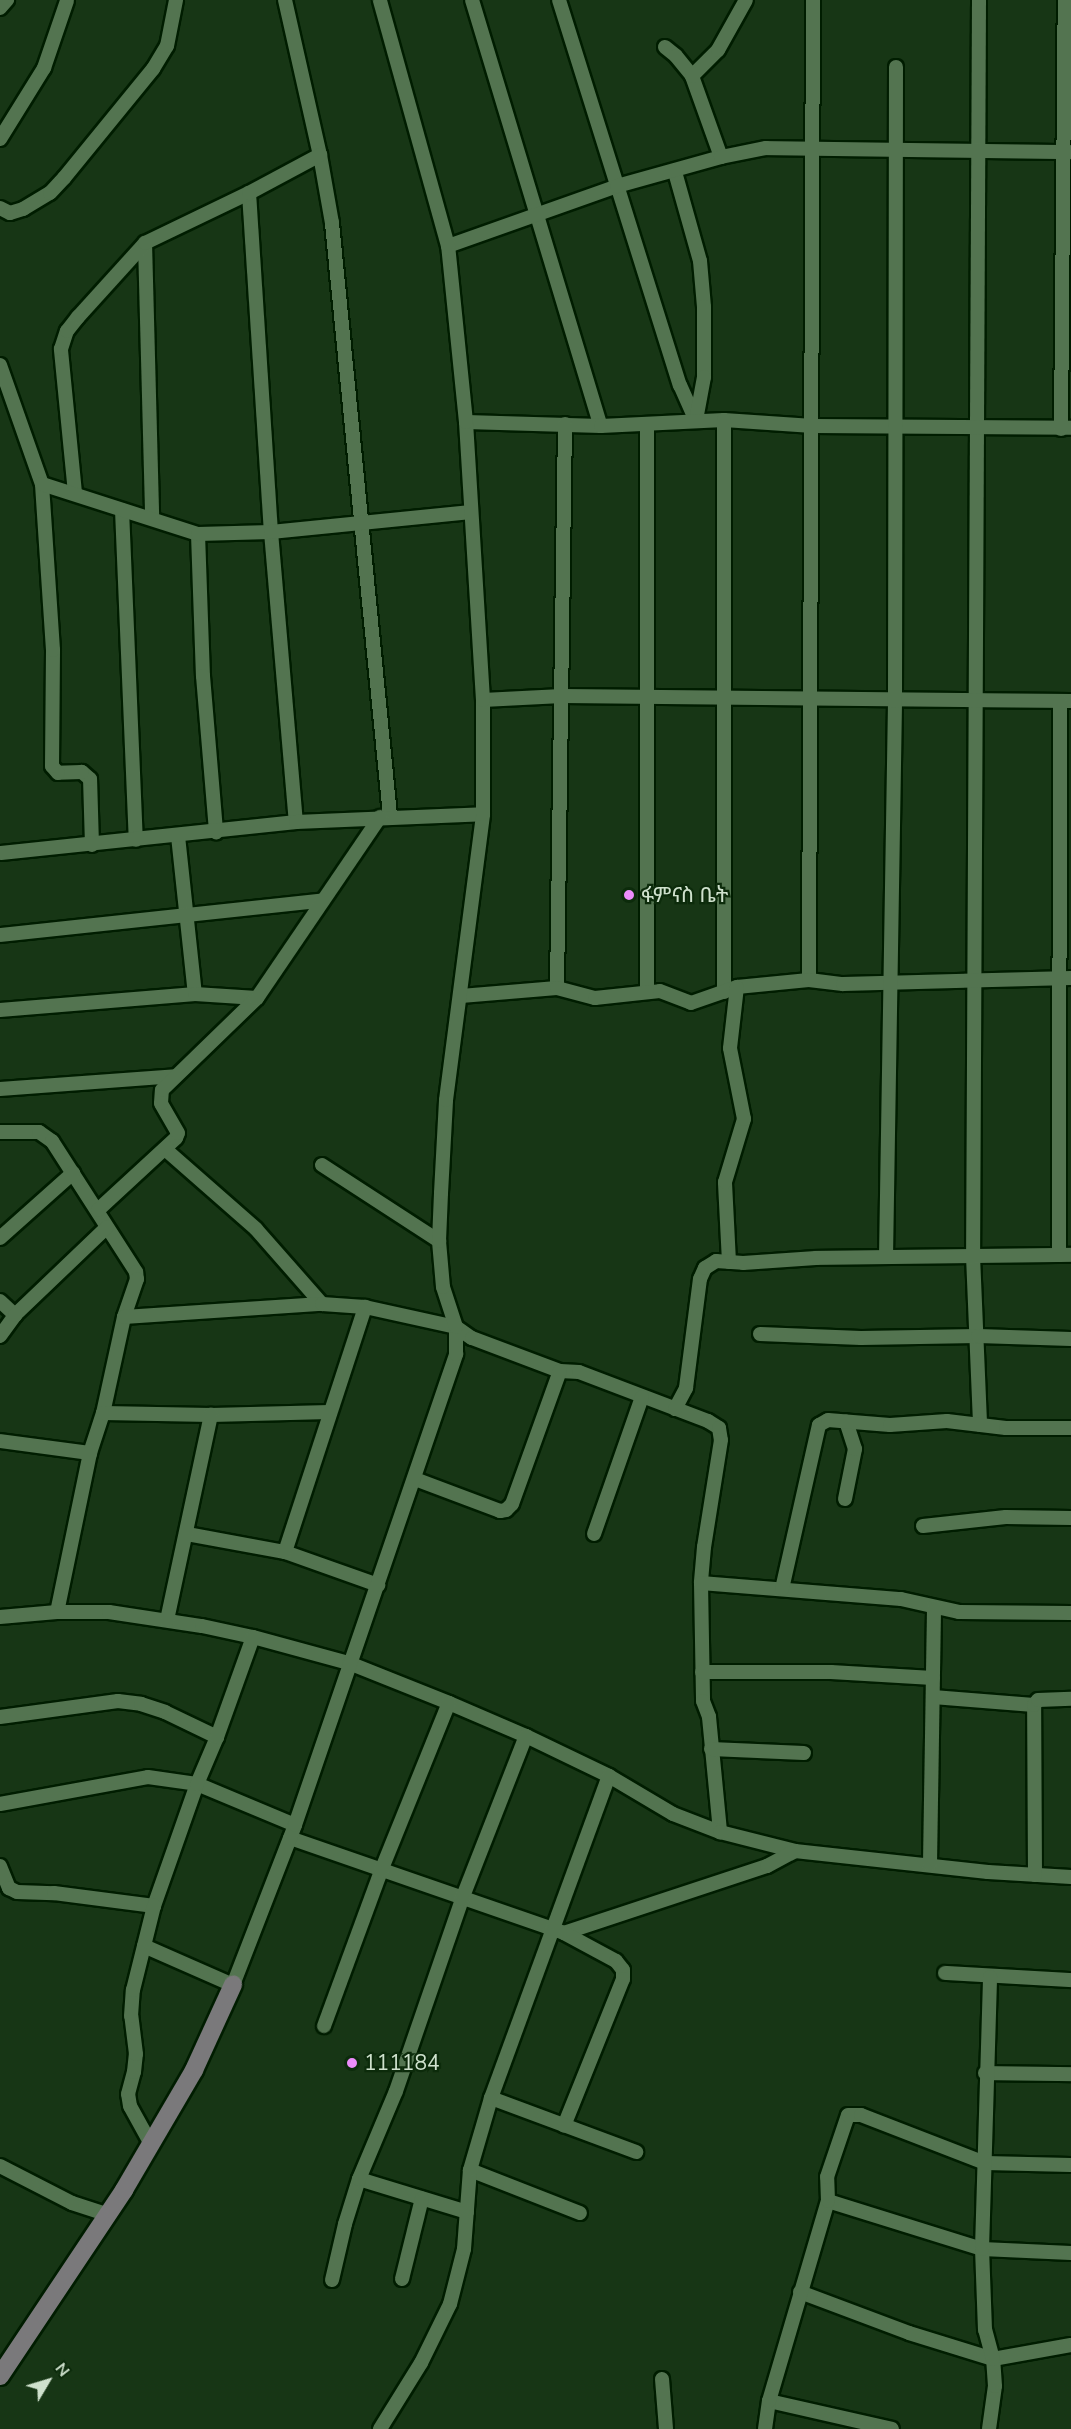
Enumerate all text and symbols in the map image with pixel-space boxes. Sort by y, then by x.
place label: ፋምናስ ቤት [641,882,728,908]
marker: ፋምናስ ቤት [622,888,636,902]
place label: 111184 [364,2050,440,2076]
marker: 111184 [345,2056,359,2070]
north arrow [18,2351,78,2411]
text: N [50,2358,75,2381]

